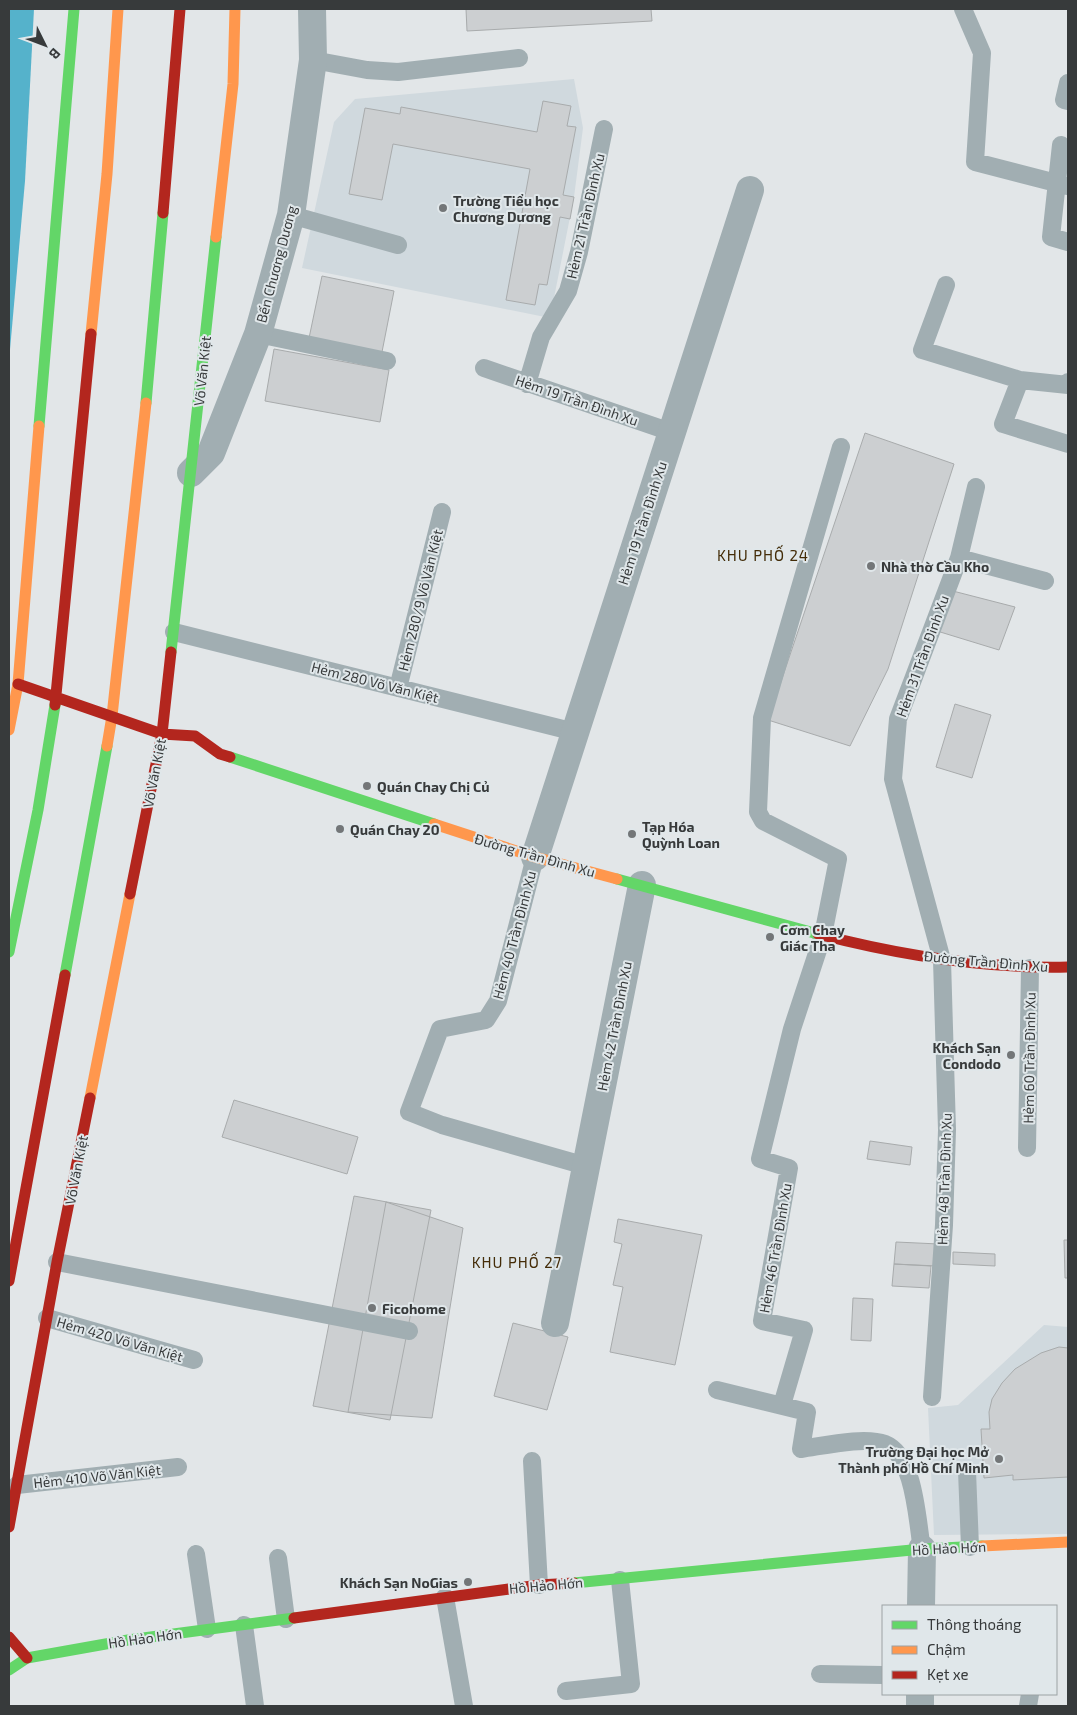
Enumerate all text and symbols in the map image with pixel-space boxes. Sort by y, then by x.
north arrow [20,20,70,70]
text: B [46,45,64,63]
street label: Hẻm 21 Trần Đình Xu [562,151,608,281]
place label: Trường Tiểu học Chương Dương [453,192,559,225]
marker: Trường Tiểu học Chương Dương [437,202,449,214]
street label: Bến Chương Dương [252,203,300,325]
street label: Võ Văn Kiệt [190,335,214,407]
street label: Hẻm 19 Trần Đình Xu [513,371,641,429]
street label: Hẻm 19 Trần Ðình Xu [614,459,670,587]
street label: Hẻm 280/9 Võ Văn Kiệt [394,527,446,673]
district label: KHU PHỐ 24 [717,544,809,564]
place label: Nhà thờ Cầu Kho [881,558,989,575]
marker: Nhà thờ Cầu Kho [865,560,877,572]
street label: Hẻm 31 Trần Đinh Xu [892,593,952,719]
street label: Hẻm 280 Võ Văn Kiệt [310,658,440,706]
street label: Võ Văn Kiệt [139,737,169,809]
place label: Quán Chay Chị Củ [377,778,490,796]
marker: Quán Chay Chị Củ [361,780,373,792]
place label: Tạp Hóa Quỳnh Loan [642,818,720,852]
place label: Quán Chay 20 [350,821,440,839]
marker: Quán Chay 20 [334,823,346,835]
marker: Tạp Hóa Quỳnh Loan [626,828,638,840]
street label: Đường Trần Ðình Xu [473,830,597,880]
street label: Hẻm 40 Trần Đình Xu [489,869,539,1001]
place label: Cơm Chay Giác Tha [780,921,845,954]
marker: Cơm Chay Giác Tha [764,931,776,943]
street label: Đường Trần Ðình Xu [923,947,1049,975]
street label: Hẻm 42 Trần Ðình Xu [593,960,635,1092]
street label: Hẻm 60 Trần Ðình Xu [1019,992,1039,1124]
place label: Khách Sạn Condodo [933,1039,1001,1072]
marker: Khách Sạn Condodo [1005,1049,1017,1061]
street label: Hẻm 48 Trần Ðình Xu [933,1113,955,1245]
street label: Võ Văn Kiệt [61,1134,91,1206]
street label: Hẻm 46 Trần Ðình Xu [755,1182,795,1314]
district label: KHU PHỐ 27 [472,1251,562,1271]
place label: Ficohome [382,1300,446,1317]
marker: Ficohome [366,1302,378,1314]
street label: Hẻm 420 Võ Văn Kiệt [55,1313,185,1365]
place label: Trường Đại học Mở Thành phố Hồ Chí Minh [838,1443,989,1476]
marker: Trường Đại học Mở Thành phố Hồ Chí Minh [993,1453,1005,1465]
street label: Hẻm 410 Võ Văn Kiệt [32,1461,162,1491]
street label: Hồ Hảo Hớn [912,1538,986,1558]
street label: Hồ Hảo Hớn [508,1573,584,1597]
place label: Khách Sạn NoGias [340,1574,458,1591]
marker: Khách Sạn NoGias [462,1576,474,1588]
legend [882,1605,1057,1695]
text: Thông thoáng [927,1615,1022,1633]
street label: Hồ Hảo Hớn [107,1624,183,1652]
text: Chậm [927,1640,966,1658]
text: Kẹt xe [927,1665,969,1683]

